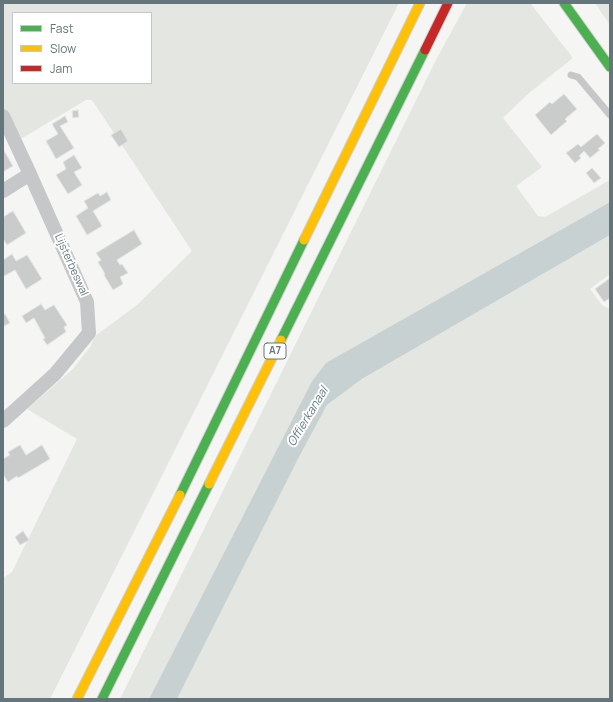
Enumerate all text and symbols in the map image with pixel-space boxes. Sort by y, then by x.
legend [12,12,152,84]
text: Fast [50,20,74,37]
text: Slow [50,40,76,57]
text: Jam [50,60,72,77]
street label: Lijsterbeswal [51,232,91,298]
road number: A7 [264,343,286,359]
water label: Offierkanaal [285,385,331,449]

